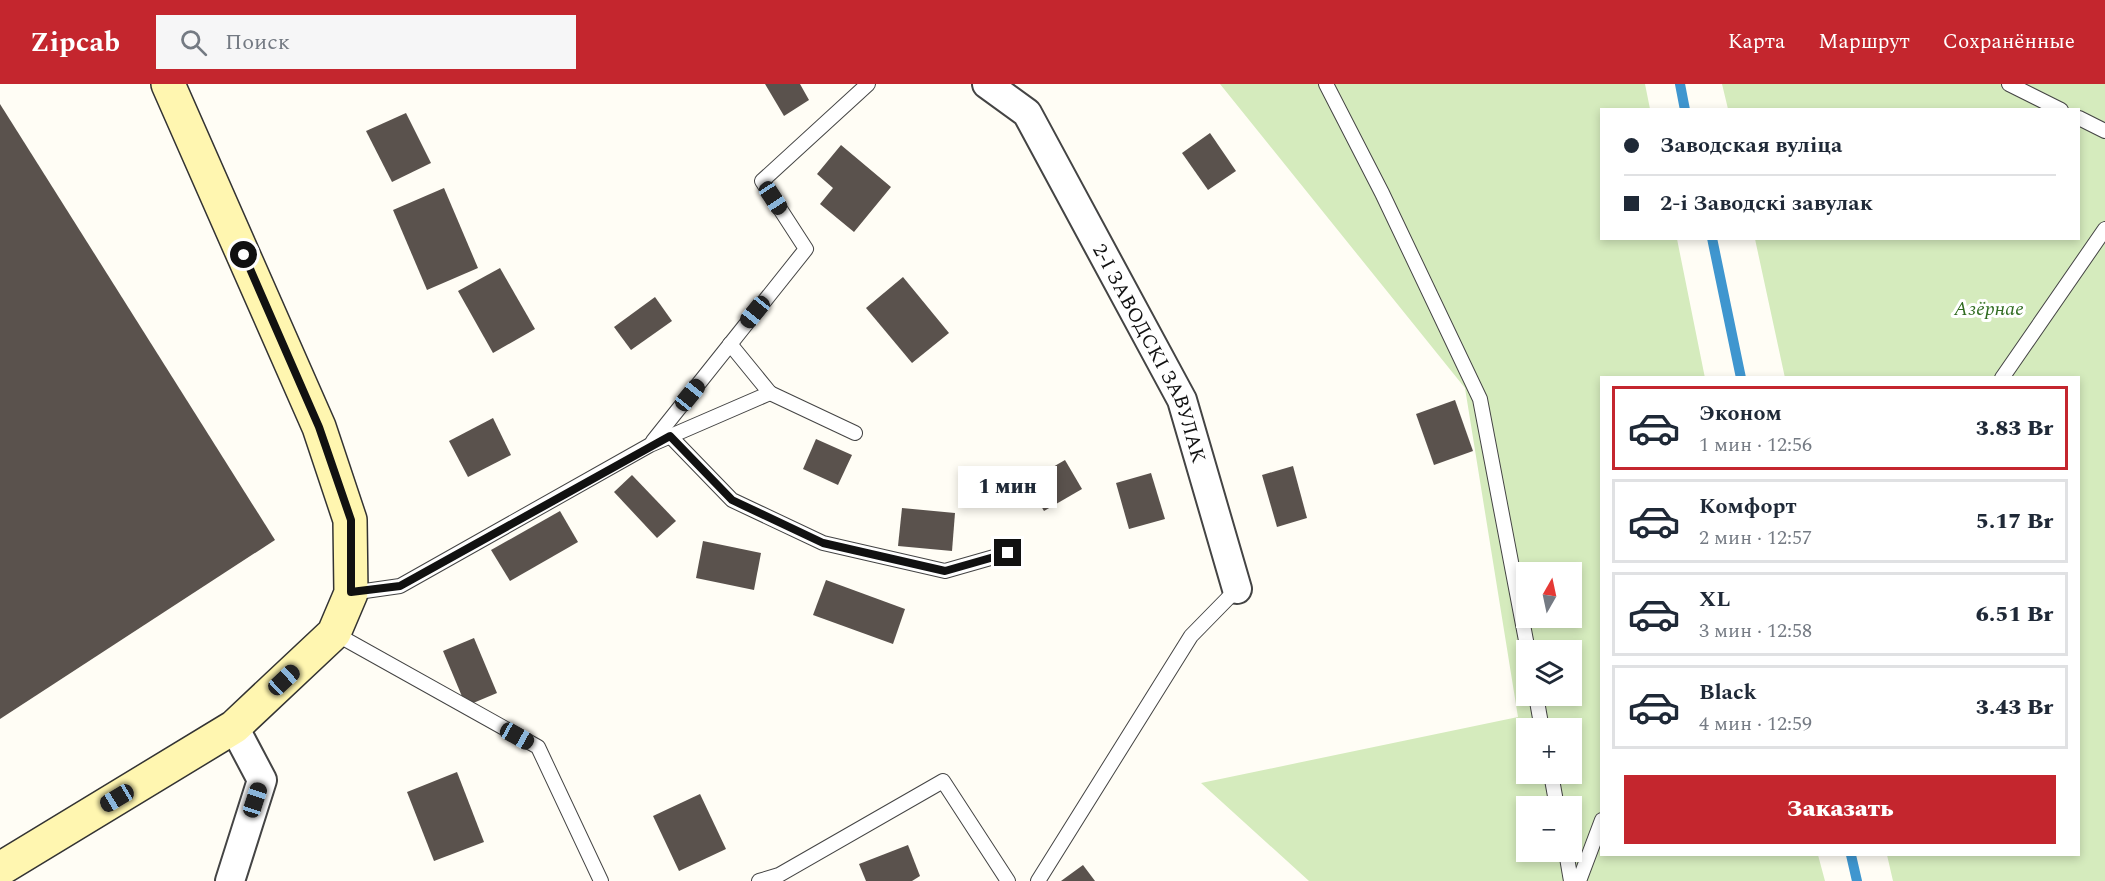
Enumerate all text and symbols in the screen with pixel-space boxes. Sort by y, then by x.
search box [156,15,576,69]
text: Zipcab [30,21,120,64]
icon: search [177,26,210,59]
text: Поиск [225,26,290,59]
text: Карта [1728,26,1785,58]
text: Маршрут [1818,26,1910,58]
text: Сохранённые [1943,26,2075,58]
text: Заводская вуліца [1660,129,1842,162]
car [756,178,790,218]
text: 2-і Заводскі завулак [1660,187,1873,220]
street label: 2-І ЗАВОДСКІ ЗАВУЛАК [1084,238,1214,467]
route start [230,241,257,268]
car [737,292,773,332]
park label: Азёрнае [1953,294,2024,324]
car [672,375,708,415]
text: Эконом [1699,397,1782,430]
icon: car [1627,401,1681,455]
text: 3.83 Br [1976,412,2053,445]
text: 1 мин · 12:56 [1699,430,1812,460]
callout: 1 мин [958,466,1058,508]
text: 1 мин [978,472,1037,502]
text: Комфорт [1699,490,1797,523]
icon: car [1627,494,1681,548]
text: 5.17 Br [1976,505,2053,538]
text: 2 мин · 12:57 [1699,523,1812,553]
route end [994,539,1021,566]
north arrow [1516,562,1582,628]
map controls [1516,562,1582,862]
text: XL [1699,583,1730,616]
icon: car [1627,587,1681,641]
text: 6.51 Br [1976,598,2053,631]
text: 3 мин · 12:58 [1699,616,1812,646]
button: layers [1516,640,1582,706]
car [265,661,303,699]
text: Black [1699,676,1757,709]
icon: car [1627,680,1681,734]
text: 3.43 Br [1976,691,2053,724]
text: 4 мин · 12:59 [1699,709,1812,739]
button: + [1516,718,1582,784]
car [497,719,537,753]
button: Заказать [1624,775,2056,844]
car [241,780,269,820]
car [97,781,137,815]
button: − [1516,796,1582,862]

